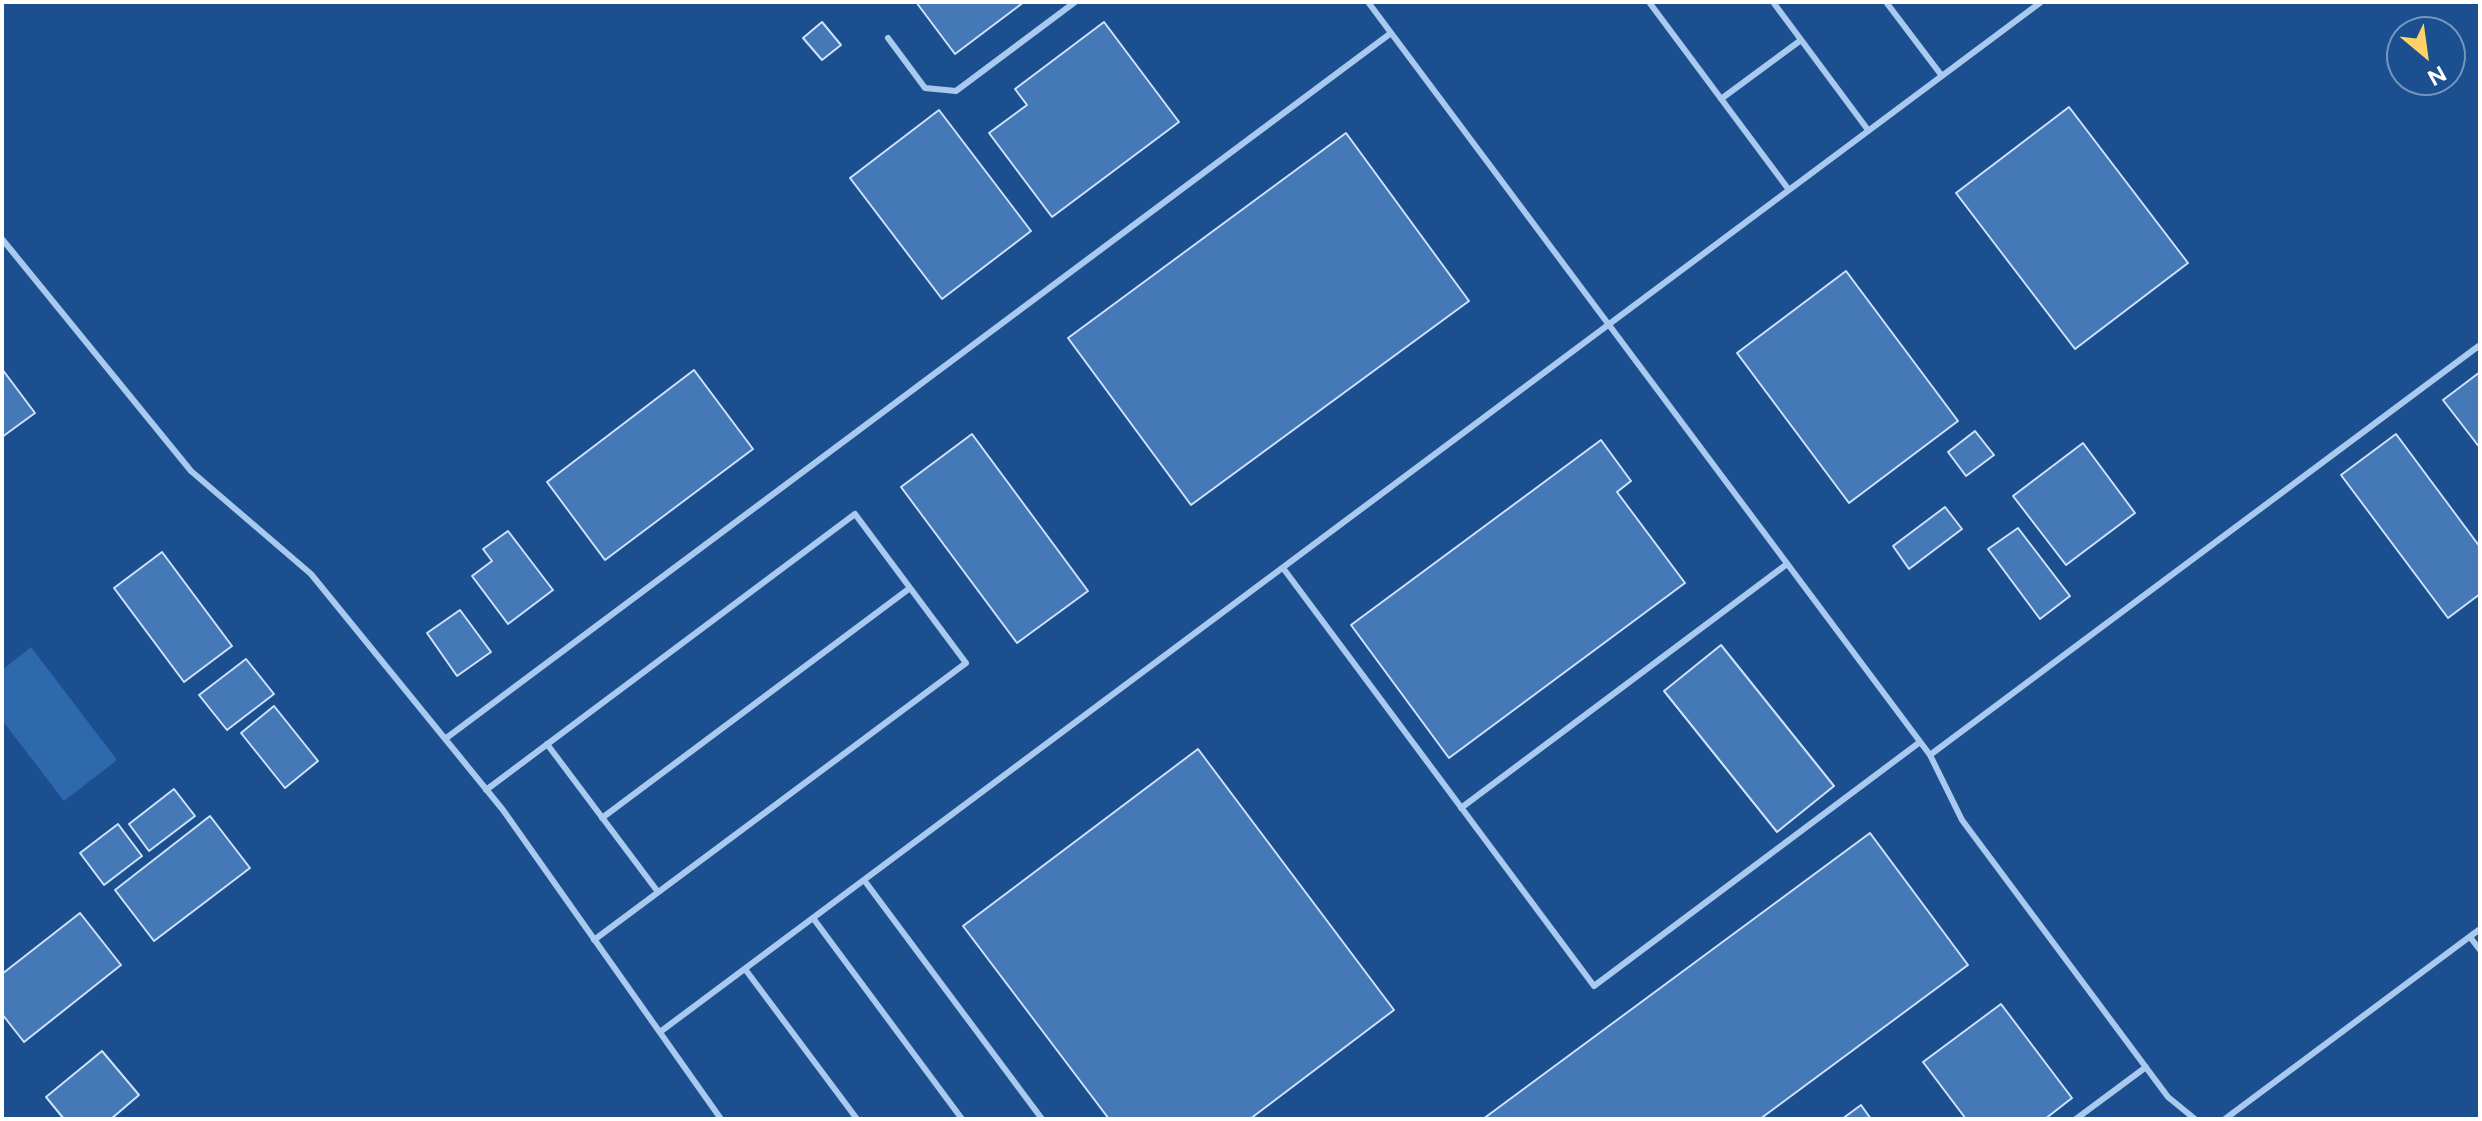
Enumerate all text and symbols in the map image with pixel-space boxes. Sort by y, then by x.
north arrow [2386,16,2466,96]
text: N [2423,60,2451,92]

